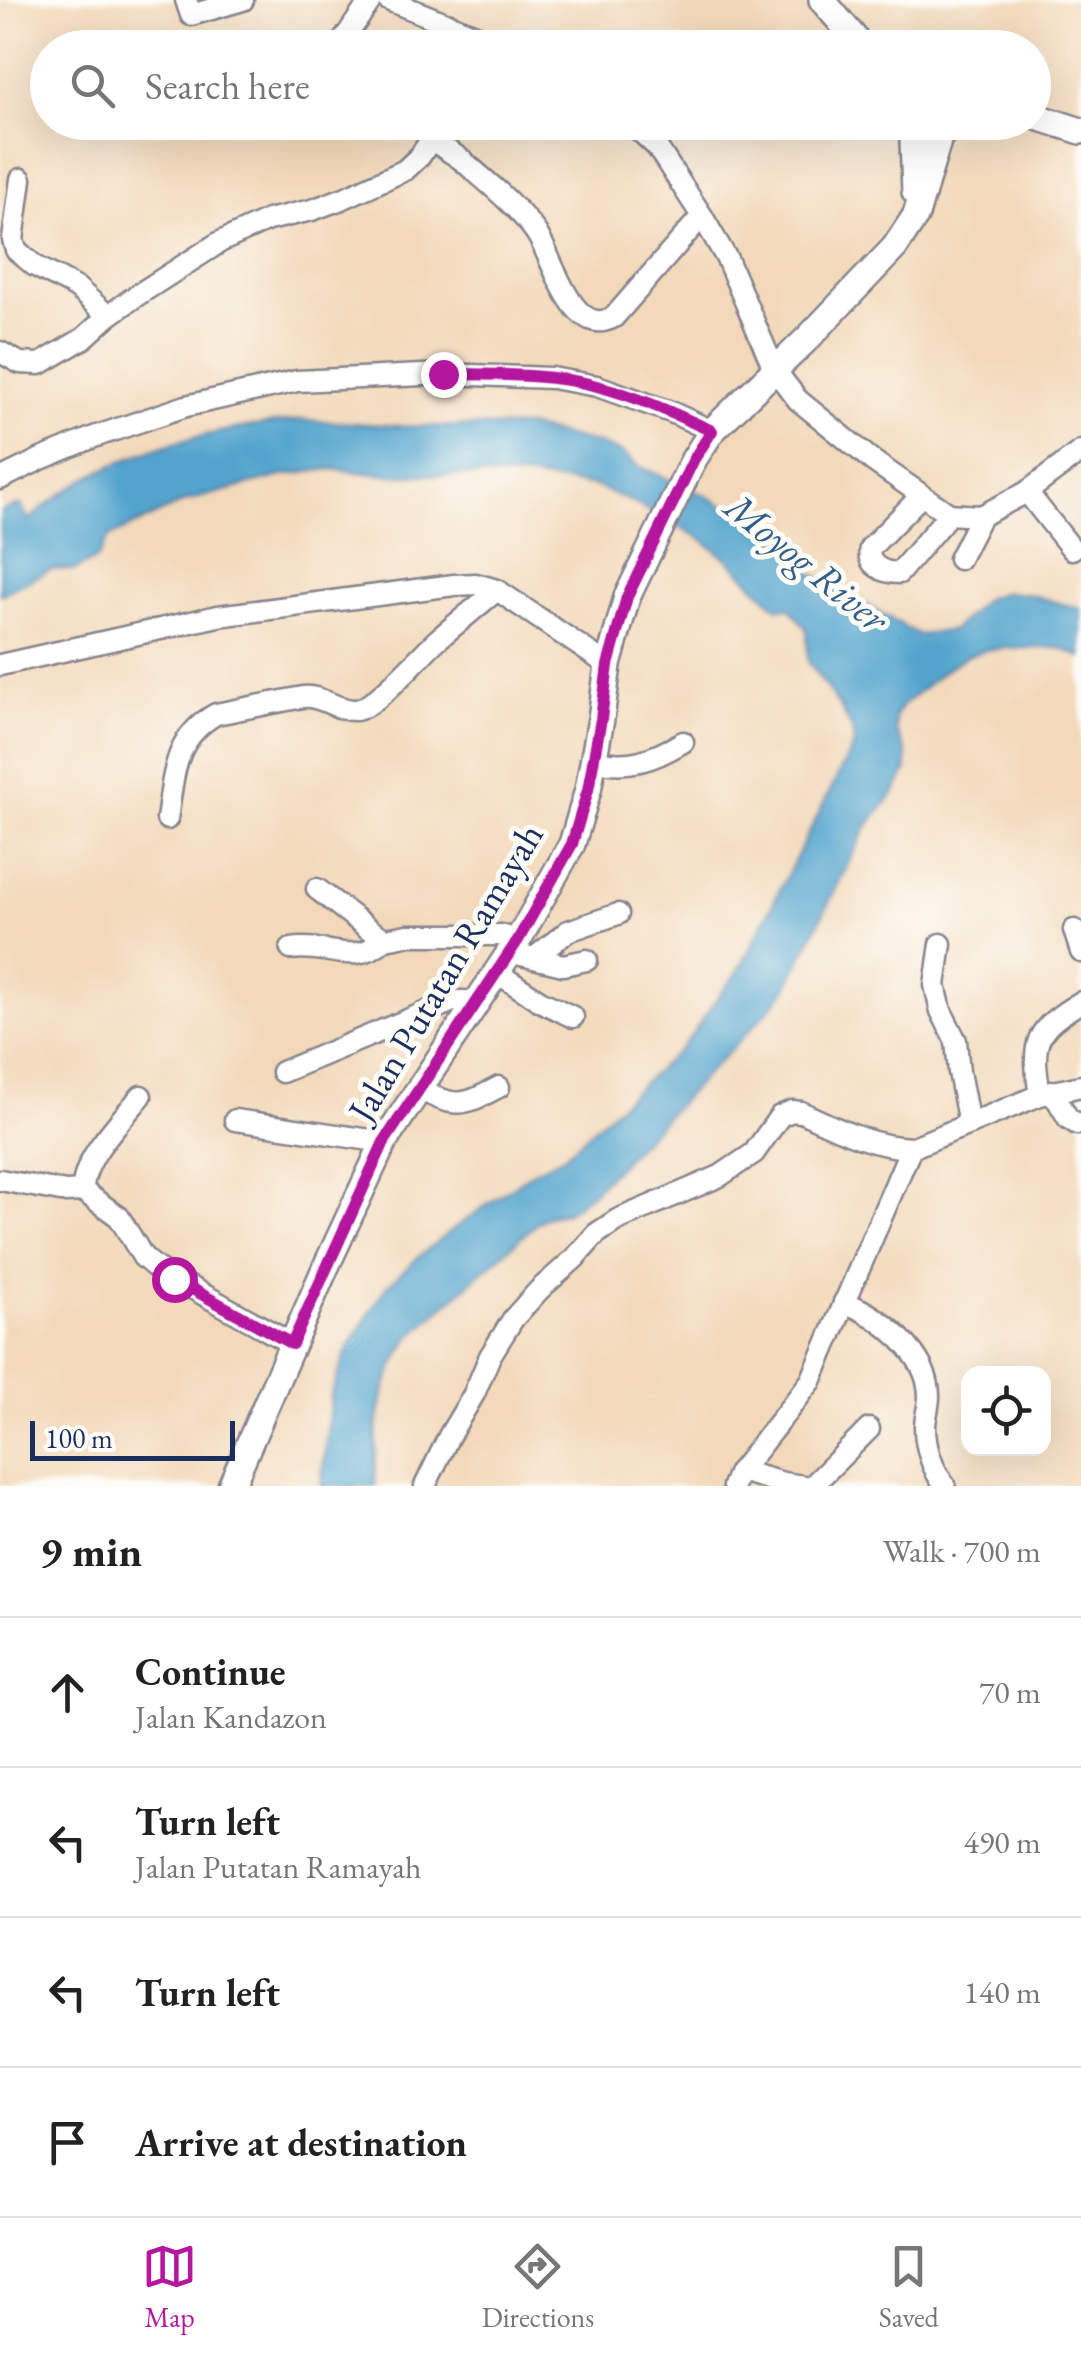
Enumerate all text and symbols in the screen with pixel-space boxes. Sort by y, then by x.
search box [30,30,1051,140]
icon: search [65,58,120,113]
text: Search here [145,61,310,110]
route end [421,352,467,398]
water label: Moyog River [713,479,901,645]
street label: Jalan Putatan Ramayah [335,814,554,1133]
route start [152,1257,198,1303]
map controls [961,1366,1051,1456]
button: locate [961,1366,1051,1456]
scale bar [30,1416,235,1460]
text: 100 m [45,1420,113,1456]
text: 9 min [40,1524,142,1579]
text: Walk · 700 m [883,1530,1041,1572]
text: Continue [135,1647,286,1696]
icon: ahead [40,1665,95,1720]
text: 70 m [979,1671,1041,1713]
text: Jalan Kandazon [135,1696,327,1738]
text: Turn left [135,1797,280,1846]
icon: left [40,1815,95,1870]
text: 490 m [964,1821,1041,1863]
text: Jalan Putatan Ramayah [135,1846,422,1888]
icon: left [40,1965,95,2020]
text: Turn left [135,1968,280,2017]
text: 140 m [964,1971,1041,2013]
icon: arrive [40,2115,95,2170]
text: Arrive at destination [135,2118,467,2167]
tab: Map [142,2239,197,2335]
tab: Directions [482,2239,594,2335]
tab: Saved [879,2239,939,2335]

